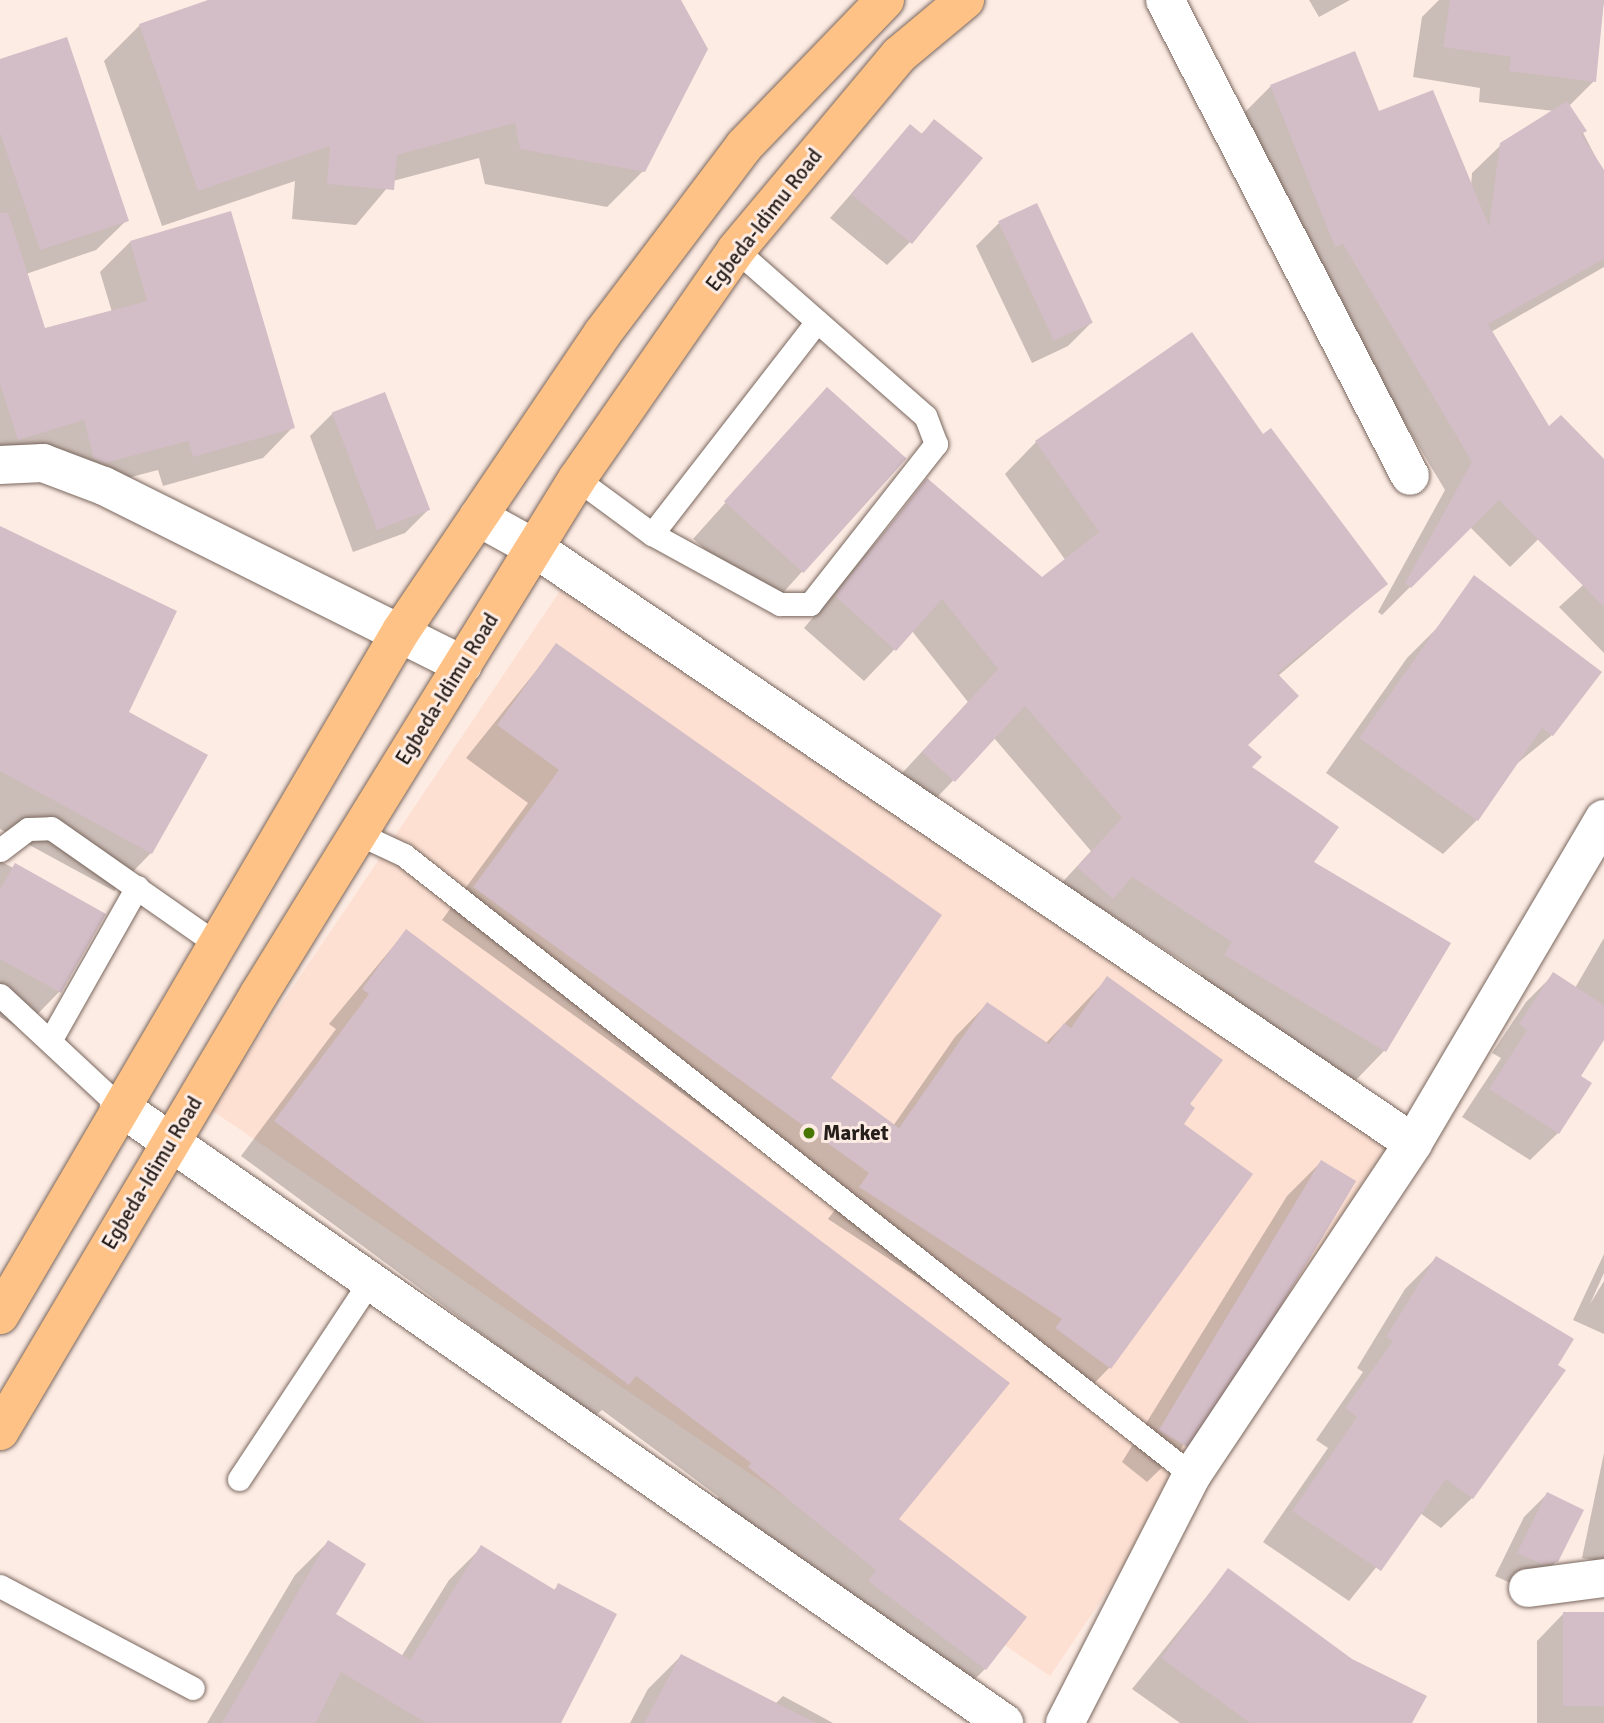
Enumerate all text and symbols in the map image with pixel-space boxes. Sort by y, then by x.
street label: Egbeda-Idimu Road [700,144,828,296]
street label: Egbeda-Idimu Road [390,608,504,770]
street label: Egbeda-Idimu Road [96,1092,208,1254]
place label: Market [823,1120,889,1146]
marker: Market [801,1125,817,1141]

